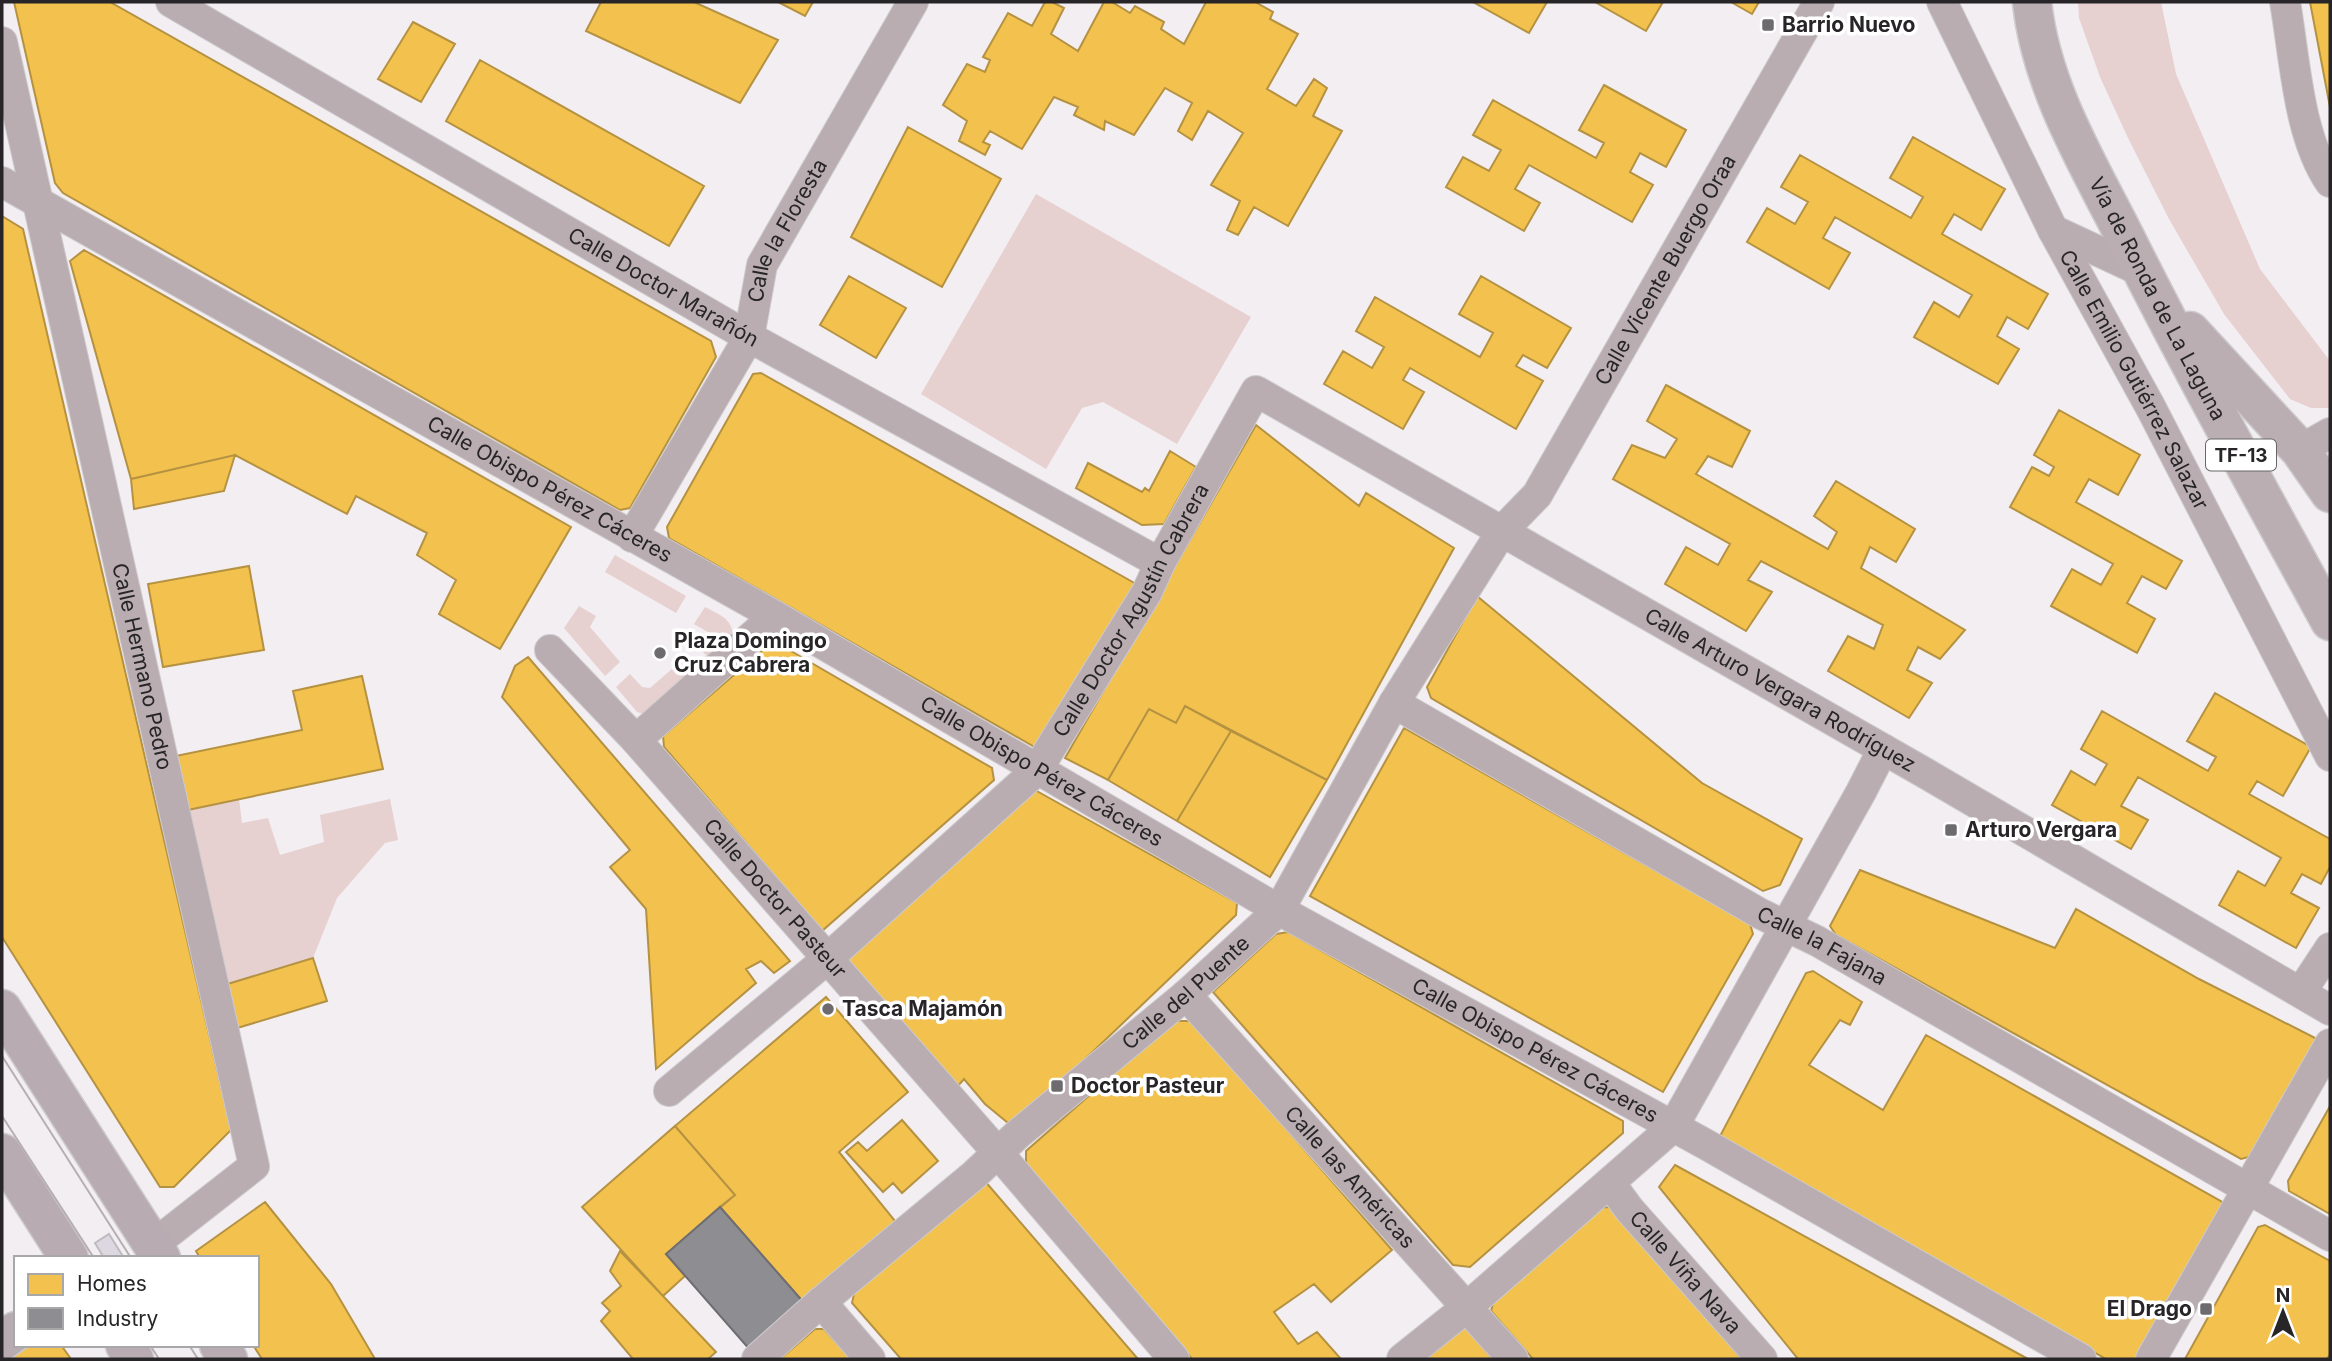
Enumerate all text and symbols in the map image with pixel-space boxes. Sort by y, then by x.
place label: Barrio Nuevo [1782,12,1915,37]
marker: Barrio Nuevo [1760,17,1776,33]
street label: Calle Vicente Buergo Oraa [1589,150,1741,389]
street label: Calle la Floresta [742,154,832,304]
street label: Vía de Ronda de La Laguna [2084,173,2231,425]
street label: Calle Doctor Marañón [564,222,763,352]
street label: Calle Emilio Gutiérrez Salazar [2054,245,2214,514]
street label: Calle Obispo Pérez Cáceres [423,410,677,568]
road number: TF-13 [2206,440,2276,470]
street label: Calle Doctor Agustín Cabrera [1048,479,1214,741]
street label: Calle Hermano Pedro [107,561,178,772]
street label: Calle Arturo Vergara Rodríguez [1640,603,1920,777]
place label: Plaza Domingo Cruz Cabrera [674,628,827,677]
marker: Plaza Domingo Cruz Cabrera [652,645,668,661]
street label: Calle Obispo Pérez Cáceres [916,690,1168,852]
street label: Calle Doctor Pasteur [699,813,852,983]
place label: Arturo Vergara [1965,817,2117,842]
marker: Arturo Vergara [1943,822,1959,838]
street label: Calle la Fajana [1753,901,1891,990]
street label: Calle del Puente [1117,930,1254,1055]
street label: Calle Obispo Pérez Cáceres [1408,973,1663,1128]
place label: Tasca Majamón [842,996,1003,1021]
marker: Tasca Majamón [820,1001,836,1017]
place label: Doctor Pasteur [1071,1073,1225,1098]
marker: Doctor Pasteur [1049,1078,1065,1094]
street label: Calle las Américas [1280,1101,1421,1253]
street label: Calle Viña Nava [1625,1205,1747,1339]
legend [14,1256,259,1347]
text: Homes [77,1271,147,1296]
north arrow [2248,1277,2318,1347]
text: N [2276,1284,2290,1307]
place label: El Drago [2107,1296,2192,1321]
marker: El Drago [2198,1301,2214,1317]
text: Industry [77,1306,159,1331]

